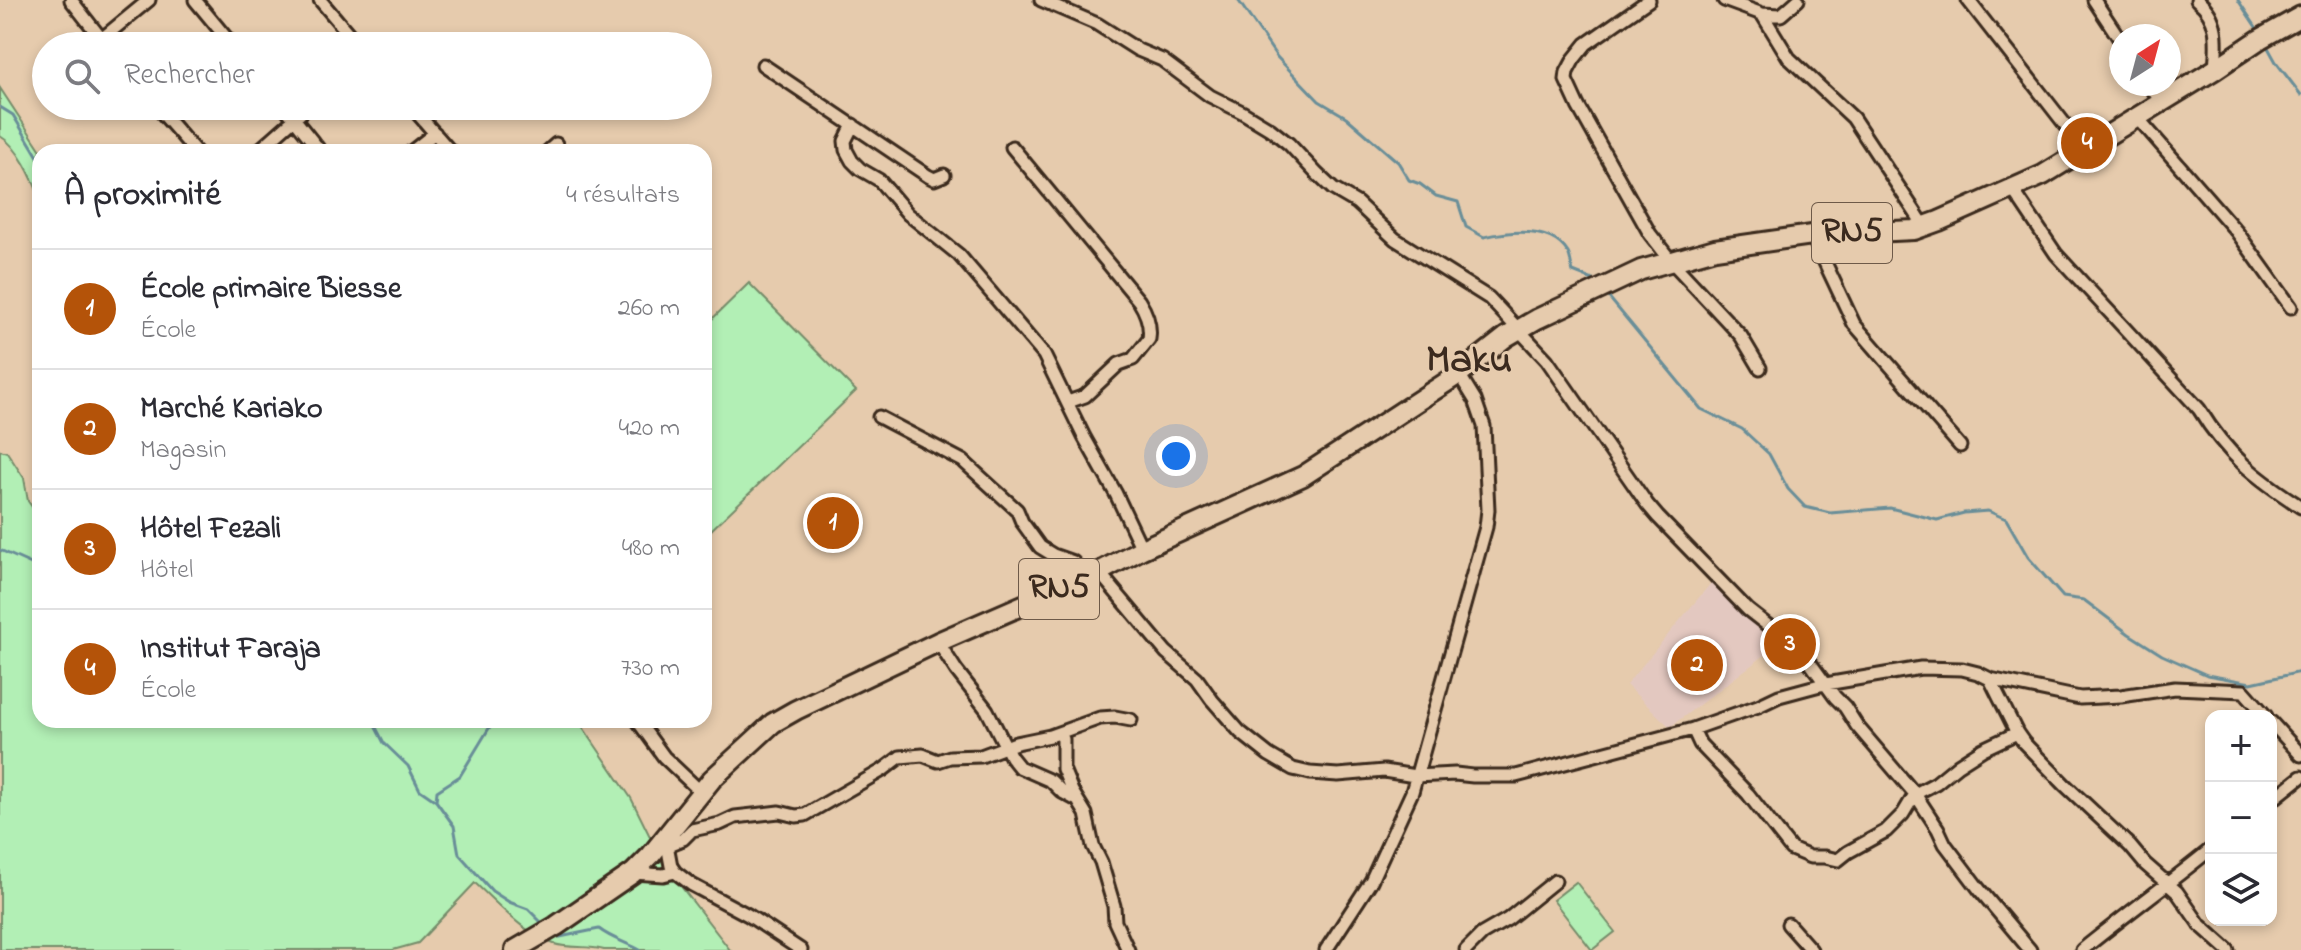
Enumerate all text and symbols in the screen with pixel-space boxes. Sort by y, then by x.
north arrow [2109,24,2181,96]
search box [32,32,712,120]
icon: search [60,54,104,98]
text: Rechercher [124,54,255,98]
pin: 4 [2061,113,2113,173]
text: À proximité [64,171,221,221]
text: 4 résultats [566,177,680,215]
road number: RN5 [1812,203,1892,263]
text: École primaire Biesse [140,268,401,312]
text: 1 [86,290,94,328]
text: 260 m [618,290,680,328]
text: École [140,312,196,350]
district label: Maku [1426,332,1512,391]
text: Marché Kariako [140,388,323,432]
text: 2 [84,410,96,448]
text: 420 m [618,410,680,448]
text: Magasin [140,432,226,470]
your location [1156,436,1196,476]
pin: 1 [807,493,859,553]
text: Hôtel Fezali [140,508,281,552]
text: 3 [85,530,95,568]
text: 480 m [622,530,680,568]
text: Hôtel [140,552,193,590]
road number: RN5 [1019,559,1099,619]
pin: 3 [1764,614,1816,674]
text: Institut Faraja [140,628,321,672]
pin: 2 [1671,635,1723,695]
text: 4 [85,650,95,688]
text: 730 m [621,650,680,688]
text: École [140,672,196,710]
map controls [2205,710,2277,926]
button: + [2205,710,2277,782]
button: − [2205,782,2277,854]
button: layers [2205,854,2277,926]

